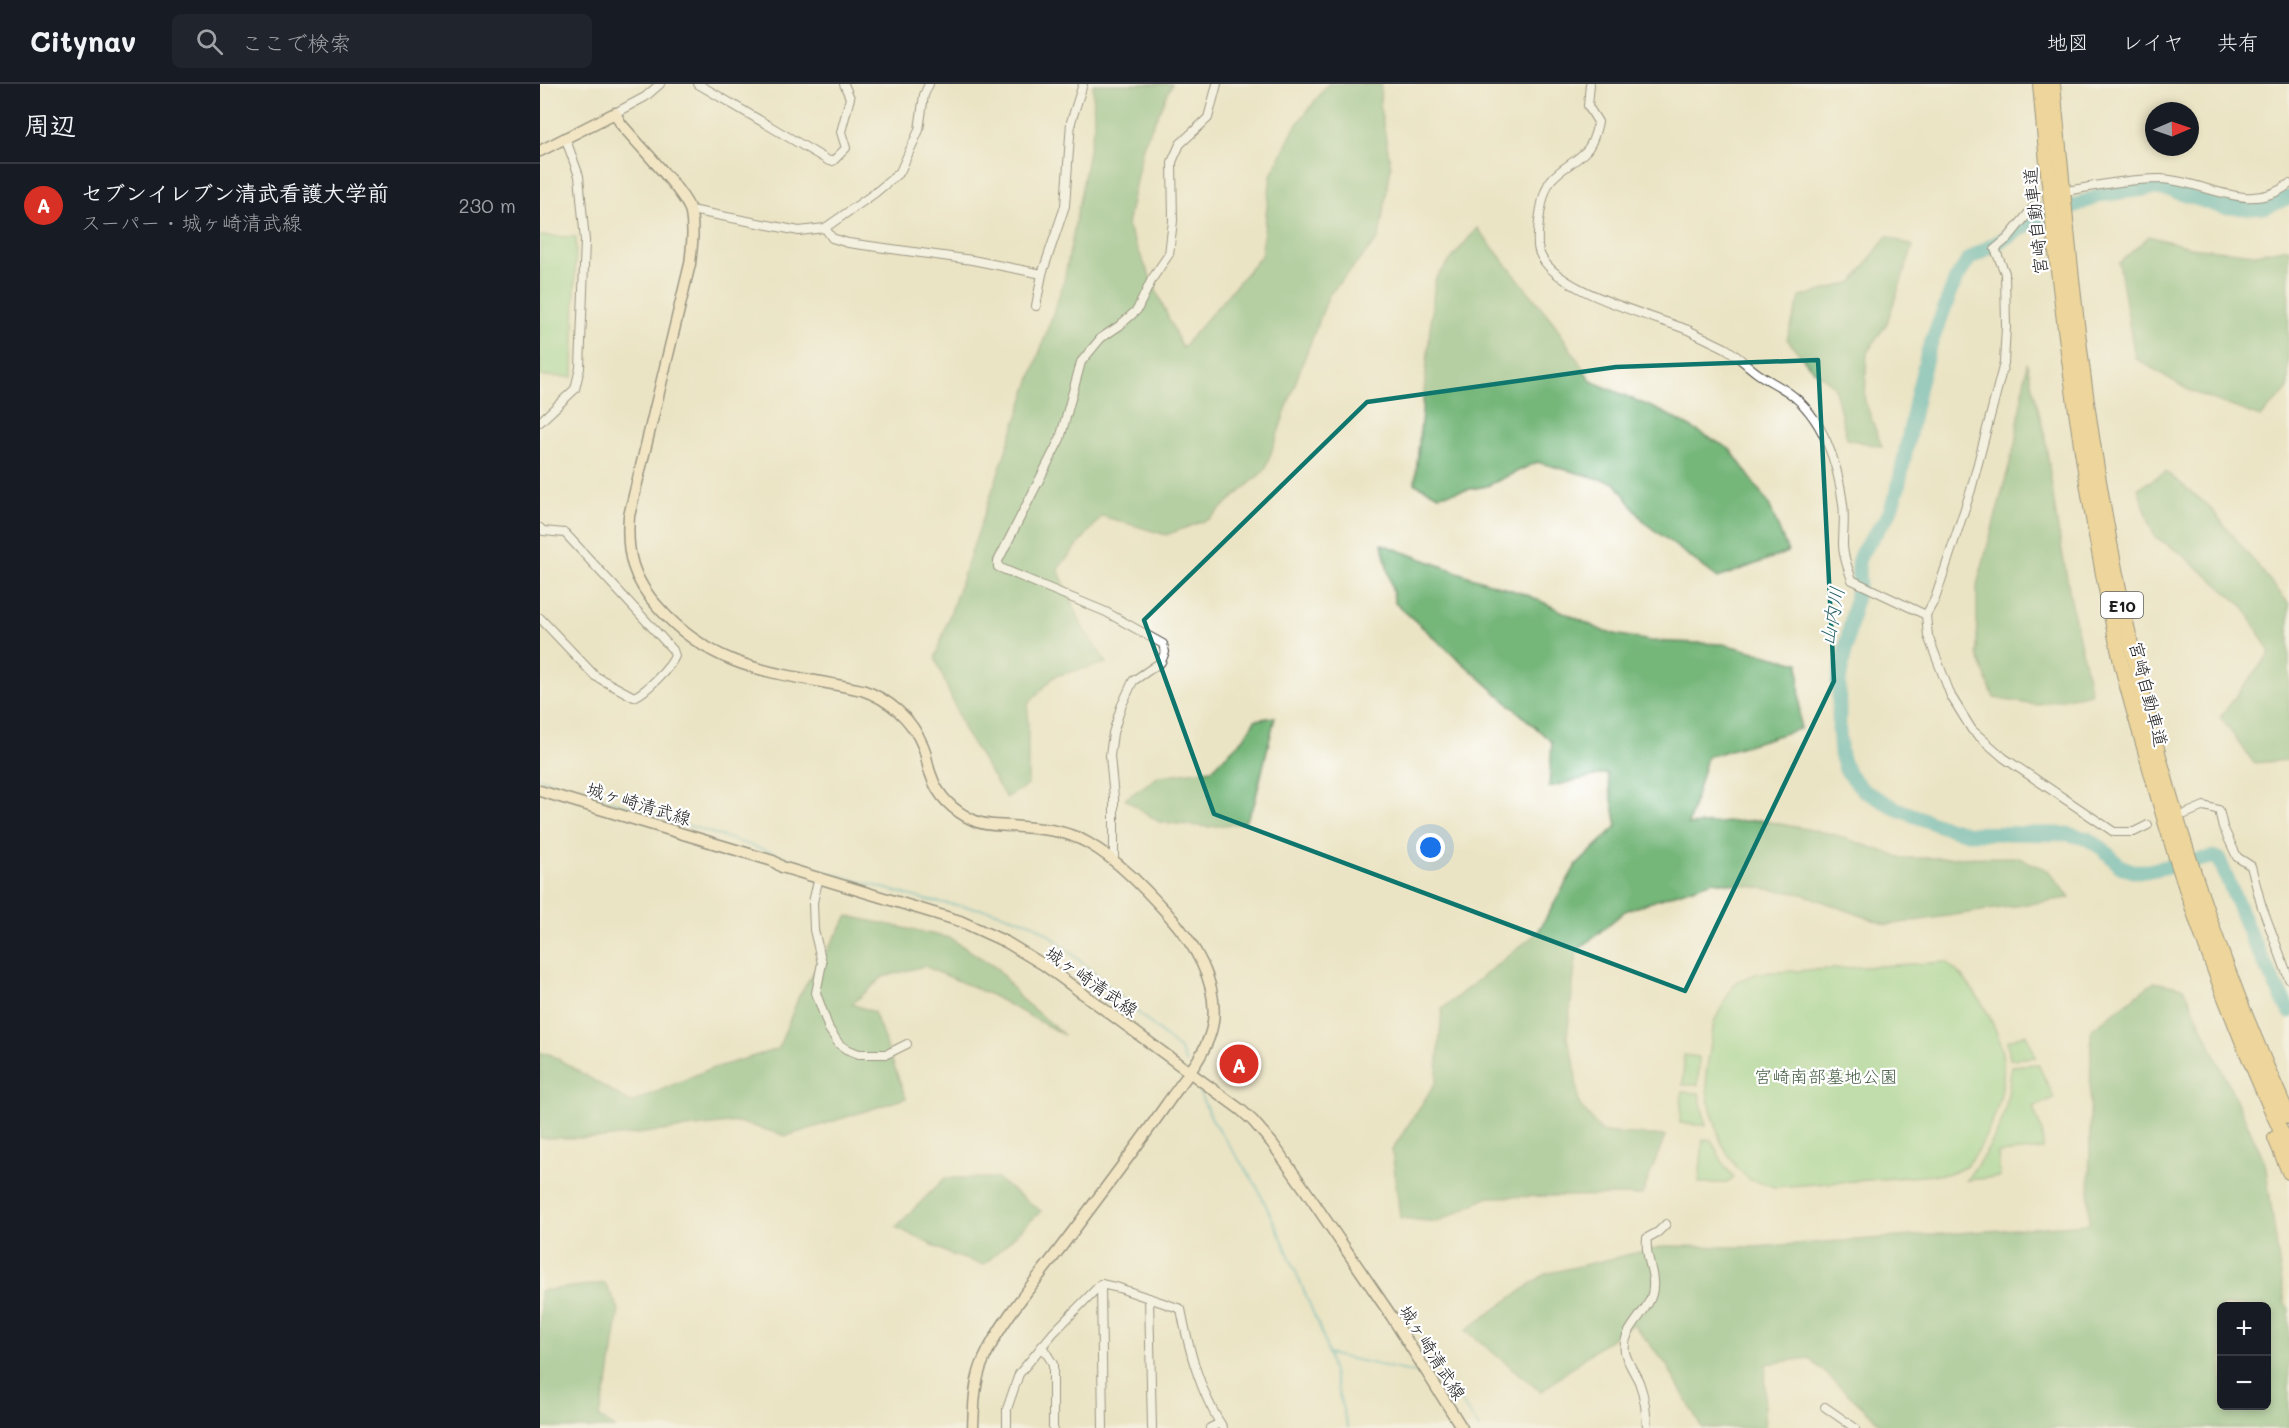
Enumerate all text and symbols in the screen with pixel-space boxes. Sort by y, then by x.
search box [172,14,592,68]
text: Citynav [30,23,136,59]
icon: search [193,25,226,58]
text: ここで検索 [241,28,351,57]
text: 地図 [2047,28,2089,55]
text: レイヤ [2122,28,2184,55]
text: 共有 [2217,28,2259,55]
north arrow [2145,102,2199,156]
text: 周辺 [24,108,76,142]
street label: 宮崎自動車道 [2017,166,2053,276]
text: セブンイレブン清武看護大学前 [81,178,389,207]
text: A [37,192,50,218]
text: 230 m [458,192,516,218]
text: スーパー · 城ヶ崎清武線 [81,209,302,235]
water label: 山内川 [1813,584,1849,648]
road number: E10 [2101,592,2143,618]
street label: 宮崎自動車道 [2124,639,2174,749]
street label: 城ヶ崎清武線 [584,776,694,830]
your location [1416,833,1445,862]
street label: 城ヶ崎清武線 [1041,940,1143,1022]
pin: A [1220,1042,1258,1086]
park label: 宮崎南部墓地公園 [1754,1064,1898,1088]
street label: 城ヶ崎清武線 [1394,1300,1472,1404]
map controls [2217,1302,2271,1410]
button: + [2217,1302,2271,1356]
button: − [2217,1356,2271,1410]

